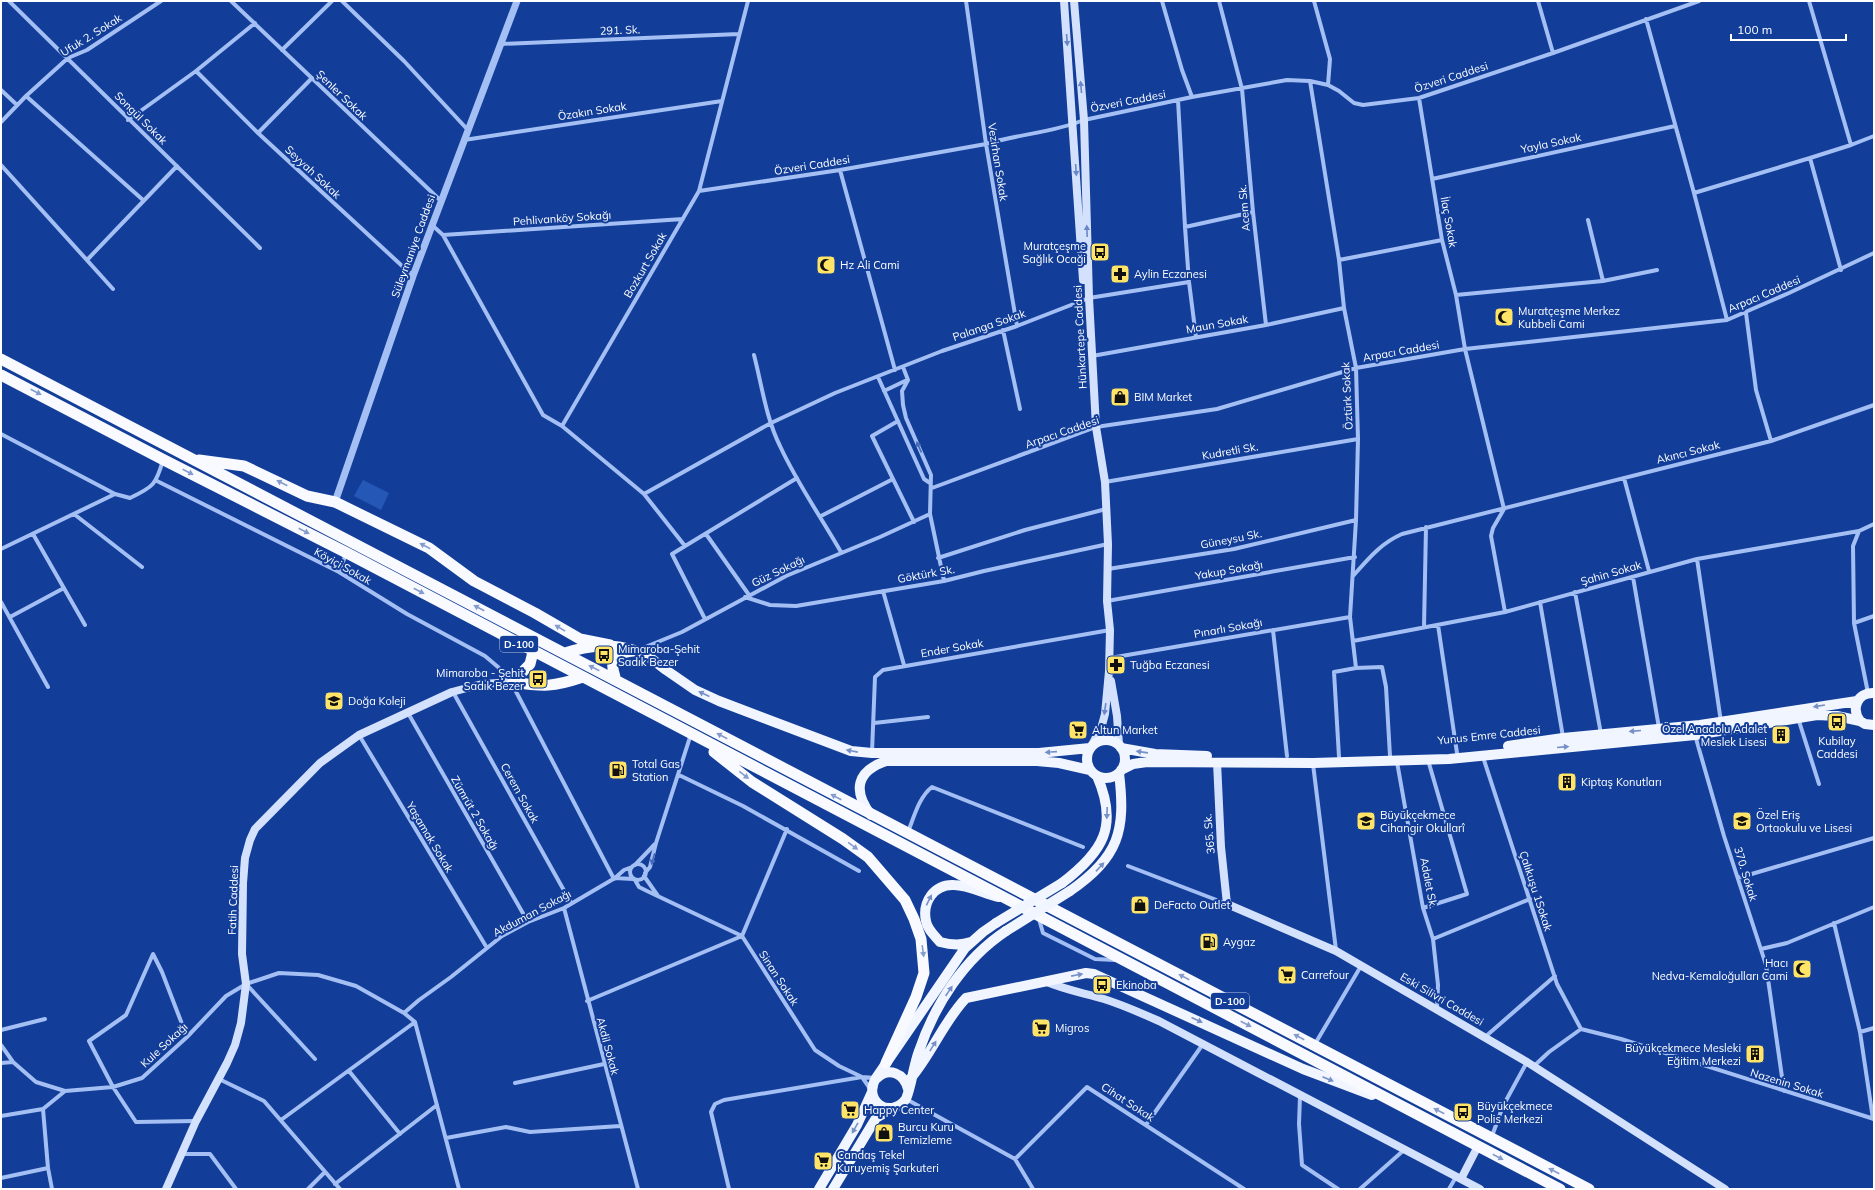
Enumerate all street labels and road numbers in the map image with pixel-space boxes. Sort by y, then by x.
street label: Ufuk 2. Sokak [58,10,125,59]
street label: 291. Sk. [600,22,640,38]
street label: Özveri Caddesi [1412,59,1490,95]
street label: Şenler Sokak [313,67,371,123]
street label: Özveri Caddesi [1089,87,1167,115]
street label: Songül Sokak [112,89,171,148]
street label: Özakın Sokak [557,99,628,123]
street label: Vezirhan Sokak [985,122,1011,202]
street label: Yayla Sokak [1519,130,1583,156]
street label: Seyyah Sokak [282,143,344,202]
street label: Özveri Caddesi [773,152,851,178]
street label: Acem Sk. [1235,184,1253,232]
street label: Süleymaniye Caddesi [388,193,438,299]
street label: İlaç Sokak [1438,195,1460,249]
street label: Pehlivanköy Sokağı [512,208,612,228]
street label: Bozkurt Sokak [621,229,670,300]
street label: Arpacı Caddesi [1726,272,1802,316]
street label: Hünkartepe Caddesi [1070,285,1090,389]
street label: Palanga Sokak [951,306,1028,344]
street label: Maun Sokak [1185,312,1249,336]
street label: Arpacı Caddesi [1362,337,1440,365]
street label: Öztürk Sokak [1338,361,1356,430]
street label: Arpacı Caddesi [1023,413,1101,451]
street label: Akıncı Sokak [1655,437,1721,467]
street label: Kudretli Sk. [1201,439,1259,463]
street label: Güneysu Sk. [1199,526,1263,552]
street label: Köyiçi Sokak [312,544,374,588]
street label: Güz Sokağı [749,552,807,590]
street label: Yakup Sokağı [1193,557,1264,583]
street label: Şahin Sokak [1579,558,1643,588]
street label: Göktürk Sk. [896,562,956,586]
street label: Pınarlı Sokağı [1193,615,1263,641]
road number: D-100 [500,636,538,652]
street label: Ender Sokak [920,636,985,660]
street label: Yunus Emre Caddesi [1436,723,1541,747]
street label: Cerem Sokak [498,760,542,826]
street label: Zümrüt 2 Sokağı [448,773,502,853]
street label: Yaşamak Sokak [403,798,457,875]
street label: 365. Sk. [1200,813,1218,855]
street label: 370. Sokak [1731,845,1761,903]
street label: Çalıkuşu 1Sokak [1516,849,1556,933]
street label: Adalet Sk. [1417,856,1441,910]
street label: Fatih Caddesi [225,865,241,935]
street label: Akduman Sokağı [490,886,574,940]
street label: Sinan Sokak [756,948,802,1008]
street label: Eski Silivri Caddesi [1398,969,1486,1029]
road number: D-100 [1211,993,1249,1009]
street label: Akdil Sokak [594,1016,623,1077]
street label: Kule Sokağı [138,1020,190,1070]
street label: Nazenin Sokak [1749,1065,1826,1101]
street label: Cihat Sokak [1099,1080,1158,1125]

